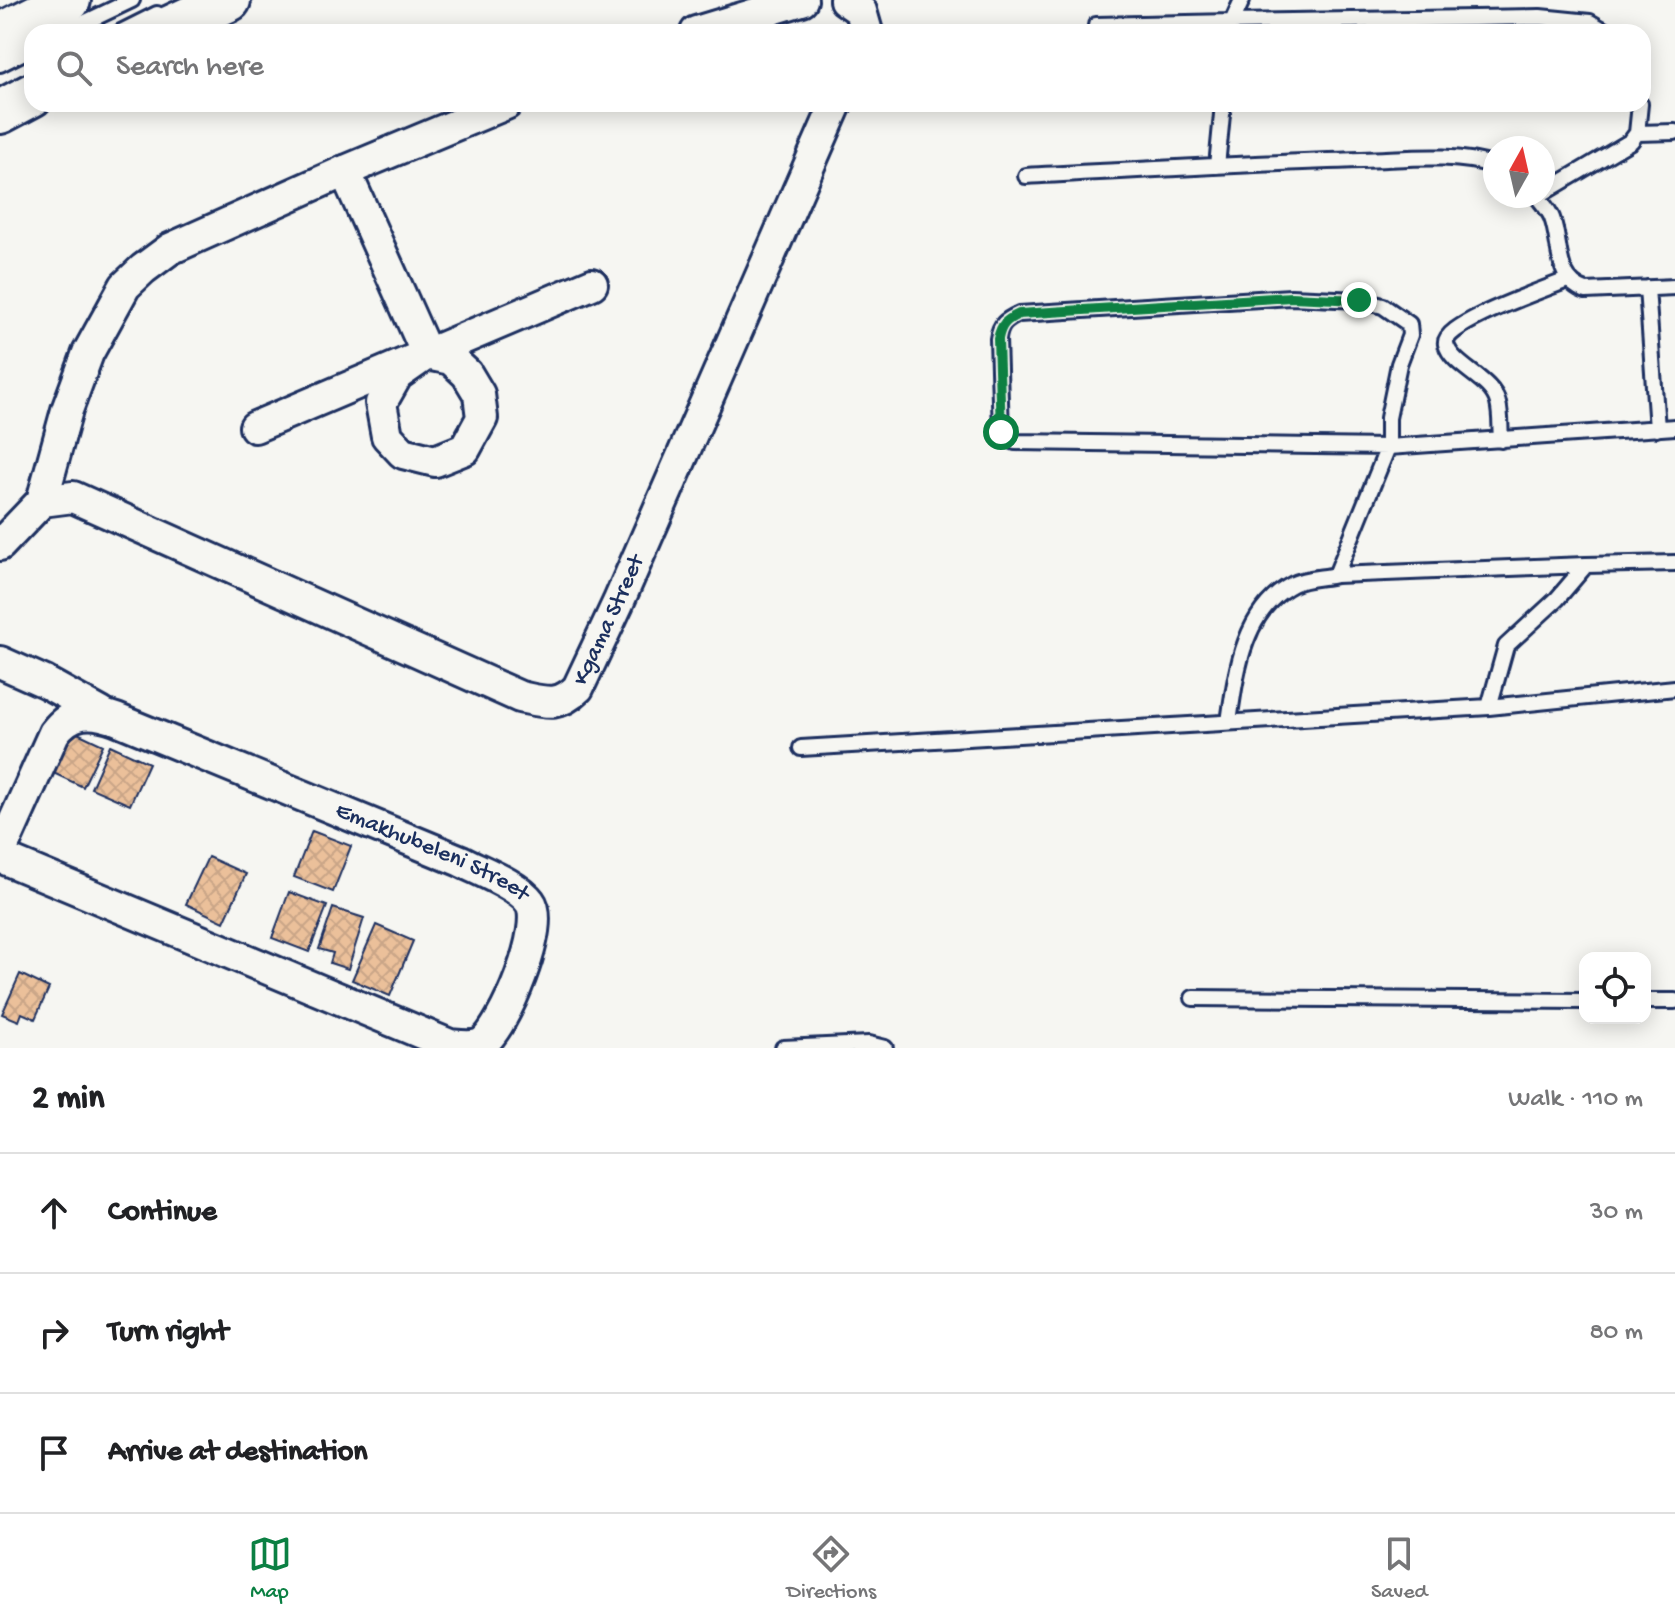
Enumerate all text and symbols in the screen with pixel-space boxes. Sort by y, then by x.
search box [24,24,1651,112]
icon: search [52,46,96,90]
text: Search here [116,51,264,86]
north arrow [1483,136,1555,208]
route end [1341,282,1377,318]
route start [983,414,1019,450]
street label: Kgama Street [567,549,652,690]
street label: Emakhubeleni Street [331,796,537,910]
map controls [1579,952,1651,1024]
button: locate [1579,952,1651,1024]
text: 2 min [32,1080,104,1120]
text: Walk · 110 m [1508,1085,1643,1116]
icon: ahead [32,1191,76,1235]
text: Continue [108,1196,217,1231]
text: 30 m [1590,1198,1643,1229]
icon: right [32,1311,76,1355]
text: Turn right [108,1316,228,1351]
text: 80 m [1589,1318,1643,1349]
icon: arrive [32,1431,76,1475]
text: Arrive at destination [108,1436,368,1471]
tab: Map [248,1532,292,1606]
tab: Directions [787,1532,876,1606]
tab: Saved [1371,1532,1427,1606]

